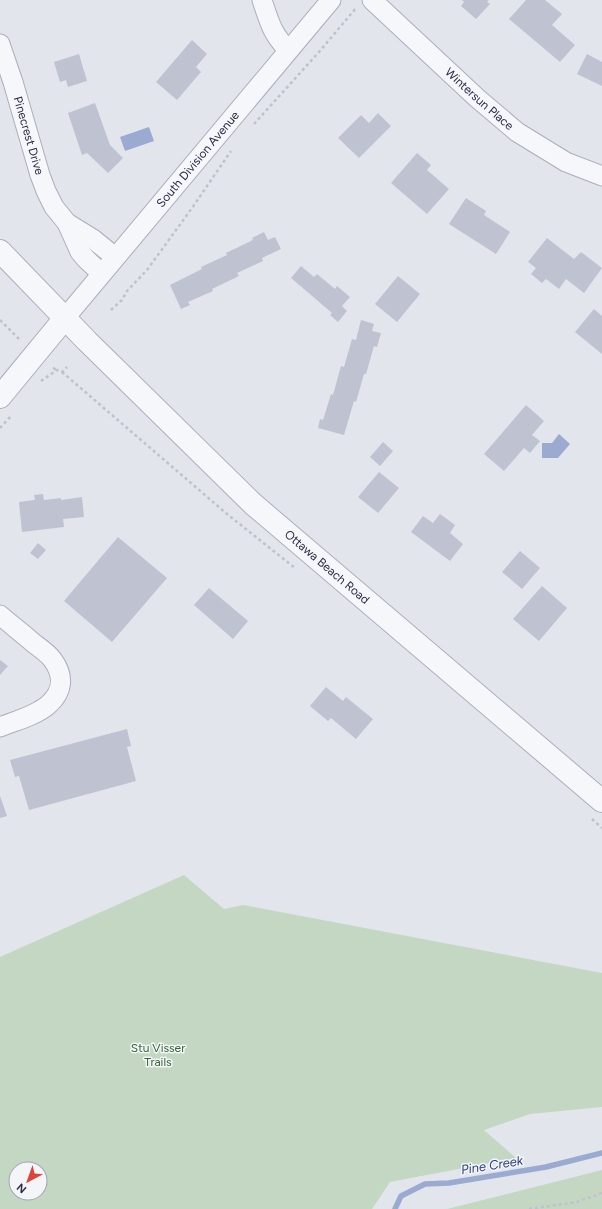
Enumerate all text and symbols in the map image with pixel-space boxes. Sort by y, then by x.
street label: Wintersun Place [442,65,517,133]
street label: Pinecrest Drive [11,95,47,177]
street label: South Division Avenue [154,108,242,210]
street label: Ottawa Beach Road [282,527,372,607]
park label: Stu Visser Trails [131,1041,185,1069]
water label: Pine Creek [460,1153,525,1177]
north arrow [8,1161,48,1201]
text: N [14,1180,29,1196]

